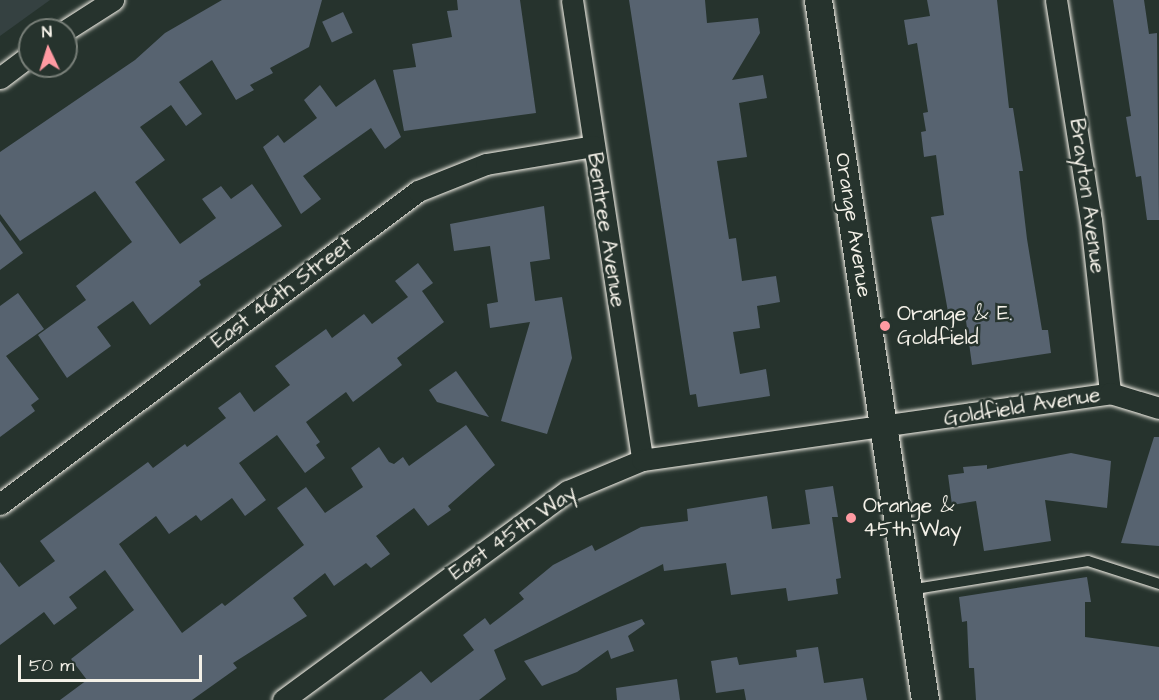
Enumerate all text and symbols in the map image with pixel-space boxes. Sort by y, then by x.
north arrow [18,18,78,78]
text: N [41,21,53,43]
street label: Brayton Avenue [1064,117,1110,275]
street label: Bentree Avenue [581,151,631,309]
street label: Orange Avenue [829,151,877,299]
street label: East 46th Street [206,232,358,354]
place label: Orange & E. Goldfield [897,301,1012,351]
marker: Orange & E. Goldfield [878,319,892,333]
street label: Goldfield Avenue [942,382,1102,432]
street label: East 45th Way [445,480,581,586]
place label: Orange & 45th Way [863,493,961,543]
marker: Orange & 45th Way [844,511,858,525]
scale bar [21,643,206,681]
text: 50 m [29,653,74,678]

